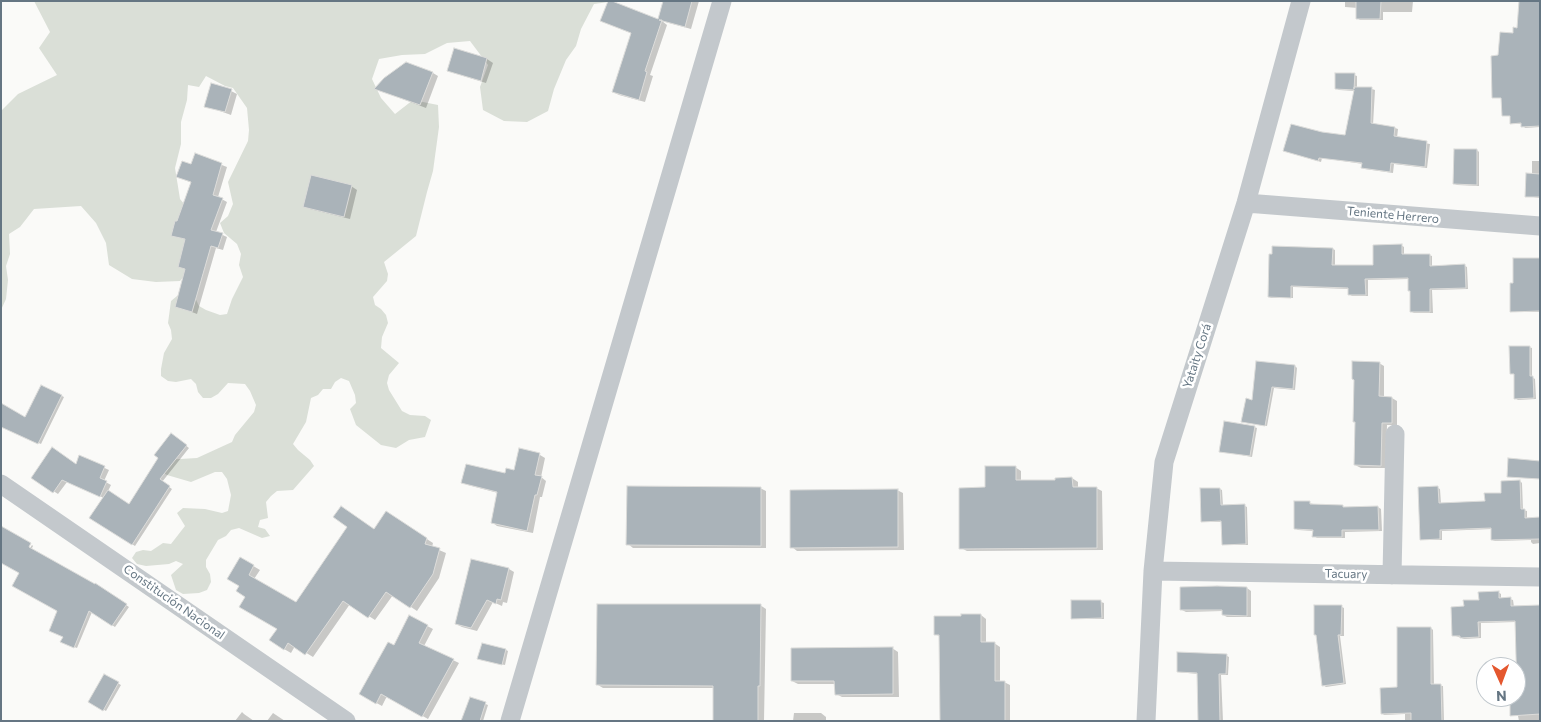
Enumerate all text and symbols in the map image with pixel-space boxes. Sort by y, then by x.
street label: Teniente Herrero [1346,204,1440,226]
street label: Yataity Corá [1180,322,1214,390]
street label: Constitución Nacional [121,562,227,642]
street label: Tacuary [1324,566,1368,582]
north arrow [1476,657,1526,707]
text: N [1496,688,1507,705]

